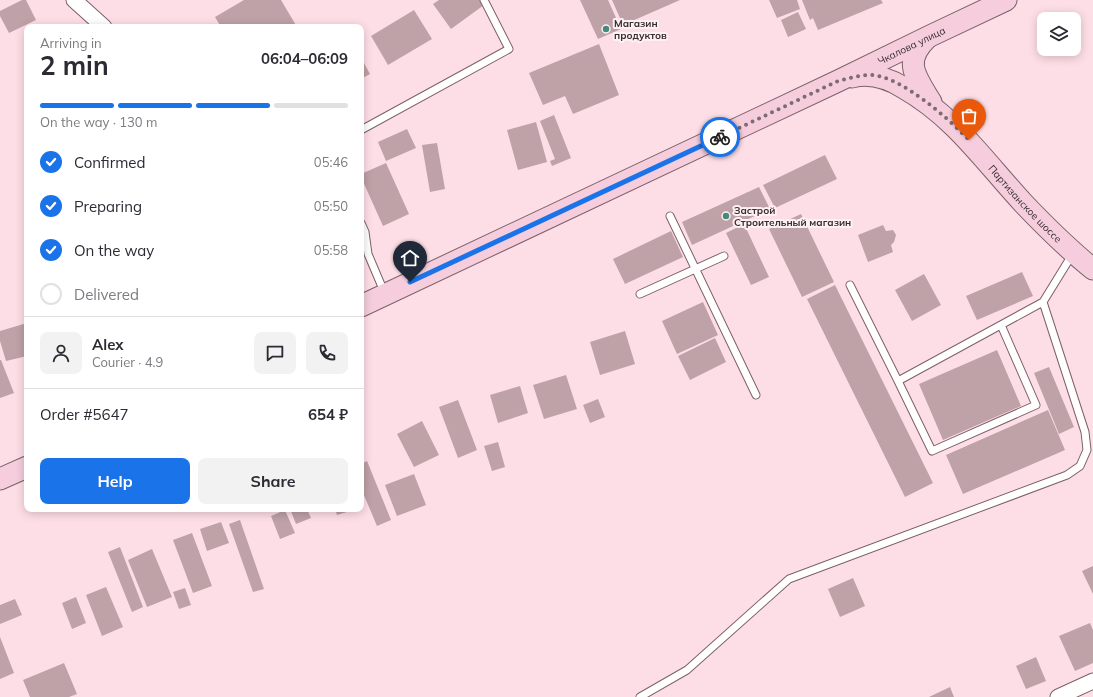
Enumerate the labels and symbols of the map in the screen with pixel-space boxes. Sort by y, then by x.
place label: Магазин продуктов [614,17,667,42]
street label: Чкалова улица [875,23,947,67]
marker: Магазин продуктов [601,24,611,34]
pin [952,99,986,140]
courier [700,117,740,157]
street label: Партизанское шоссе [986,162,1065,245]
place label: Застрой Строительный магазин [734,204,851,229]
marker: Застрой Строительный магазин [721,211,731,221]
pin [393,241,427,282]

